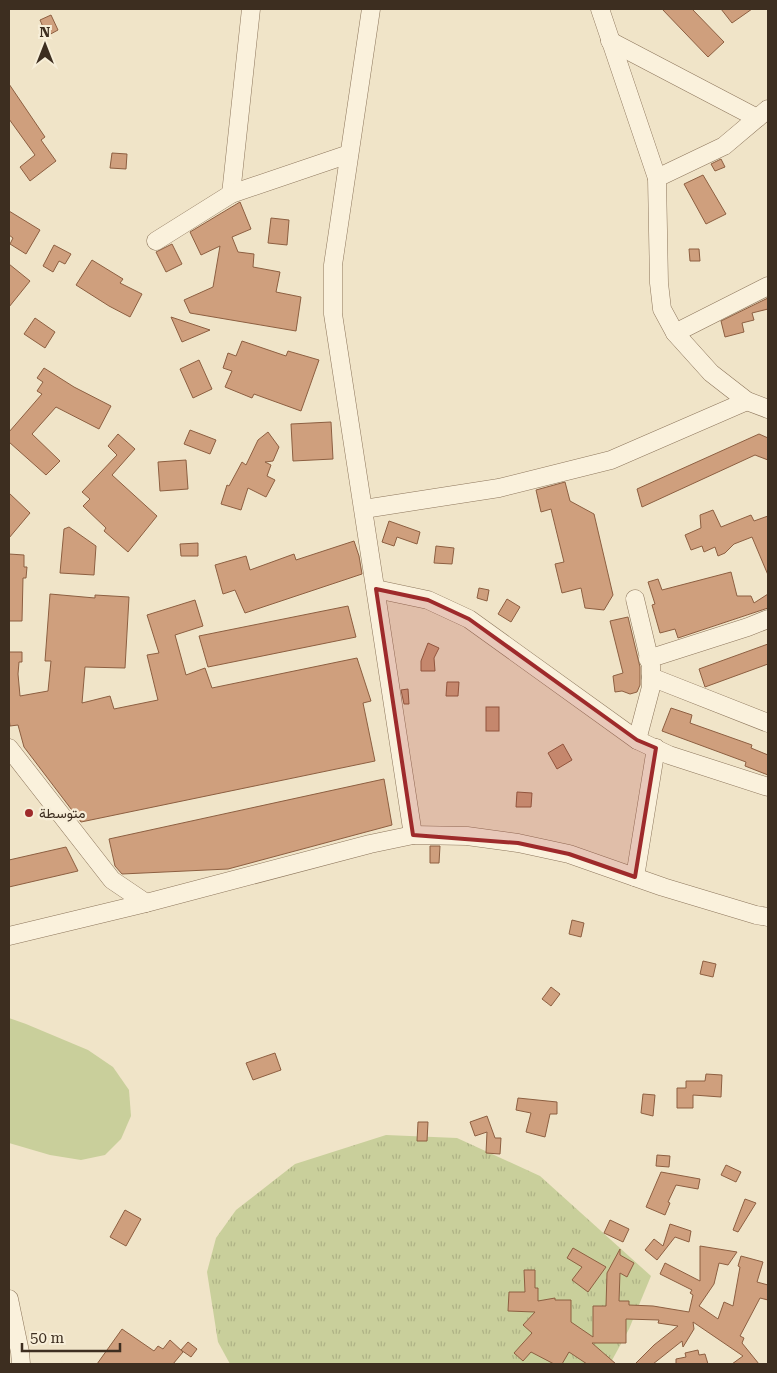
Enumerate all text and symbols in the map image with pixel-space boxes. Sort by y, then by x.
north arrow [20,20,70,70]
text: N [40,24,51,40]
place label: متوسطة [39,805,85,822]
marker: متوسطة [23,807,35,819]
scale bar [22,1320,120,1352]
text: 50 m [30,1329,65,1347]

